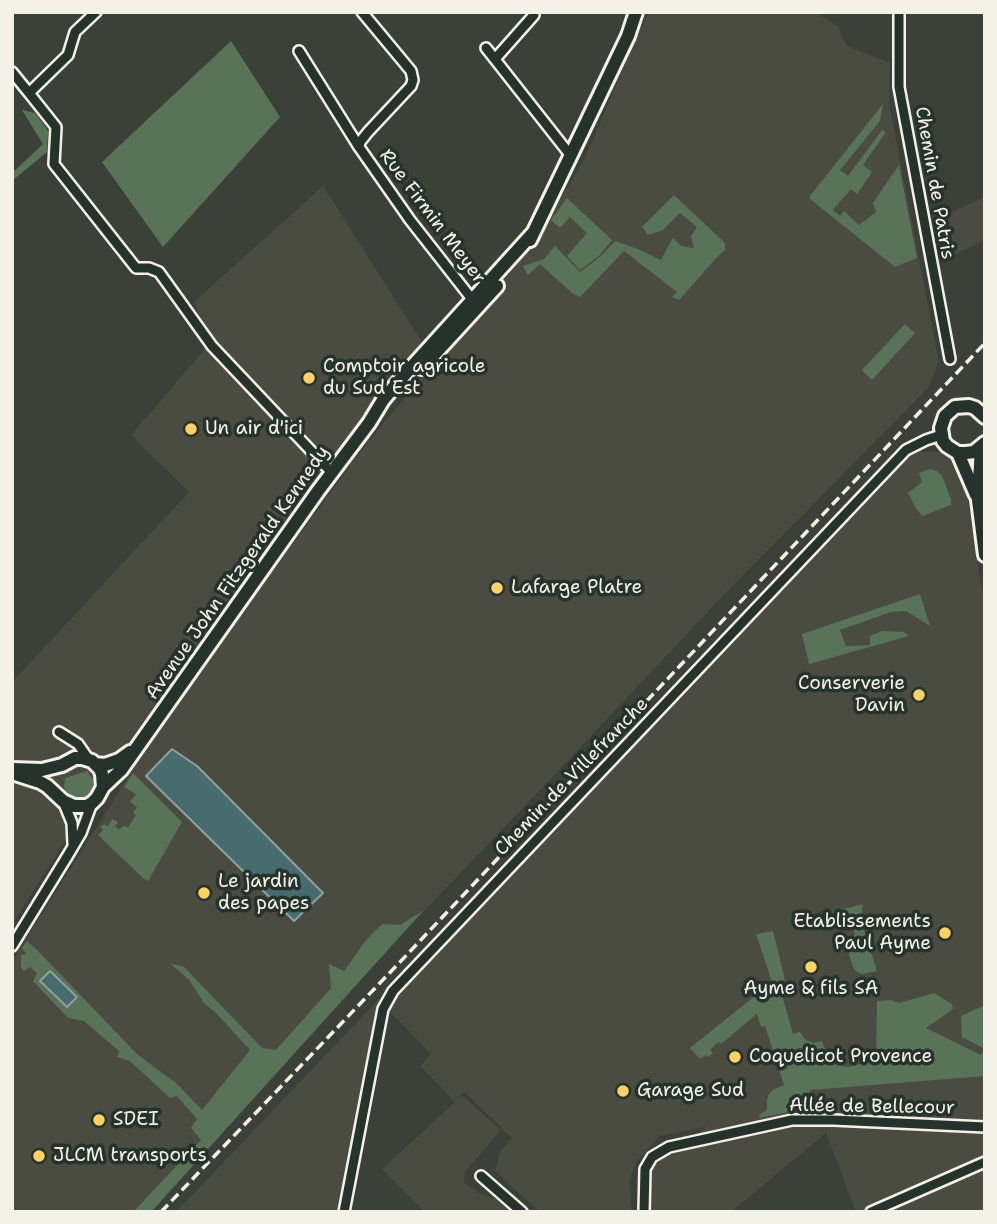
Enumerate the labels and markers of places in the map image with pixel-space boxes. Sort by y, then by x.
place label: Comptoir agricole du Sud Est [323,356,485,400]
marker: Comptoir agricole du Sud Est [301,370,317,386]
place label: Un air d'ici [205,418,303,440]
marker: Un air d'ici [183,421,199,437]
place label: Lafarge Platre [511,577,642,599]
marker: Lafarge Platre [489,580,505,596]
place label: Conserverie Davin [798,673,905,717]
marker: Conserverie Davin [911,687,927,703]
place label: Le jardin des papes [218,871,309,915]
marker: Le jardin des papes [196,885,212,901]
place label: Etablissements Paul Ayme [794,911,931,955]
marker: Etablissements Paul Ayme [937,925,953,941]
marker: Ayme & fils SA [803,959,819,975]
place label: Ayme & fils SA [744,978,878,1000]
place label: Coquelicot Provence [749,1046,932,1068]
marker: Coquelicot Provence [727,1049,743,1065]
place label: Garage Sud [637,1080,744,1102]
marker: Garage Sud [615,1083,631,1099]
place label: SDEI [113,1109,159,1131]
marker: SDEI [91,1112,107,1128]
place label: JLCM transports [53,1145,207,1167]
marker: JLCM transports [31,1148,47,1164]

